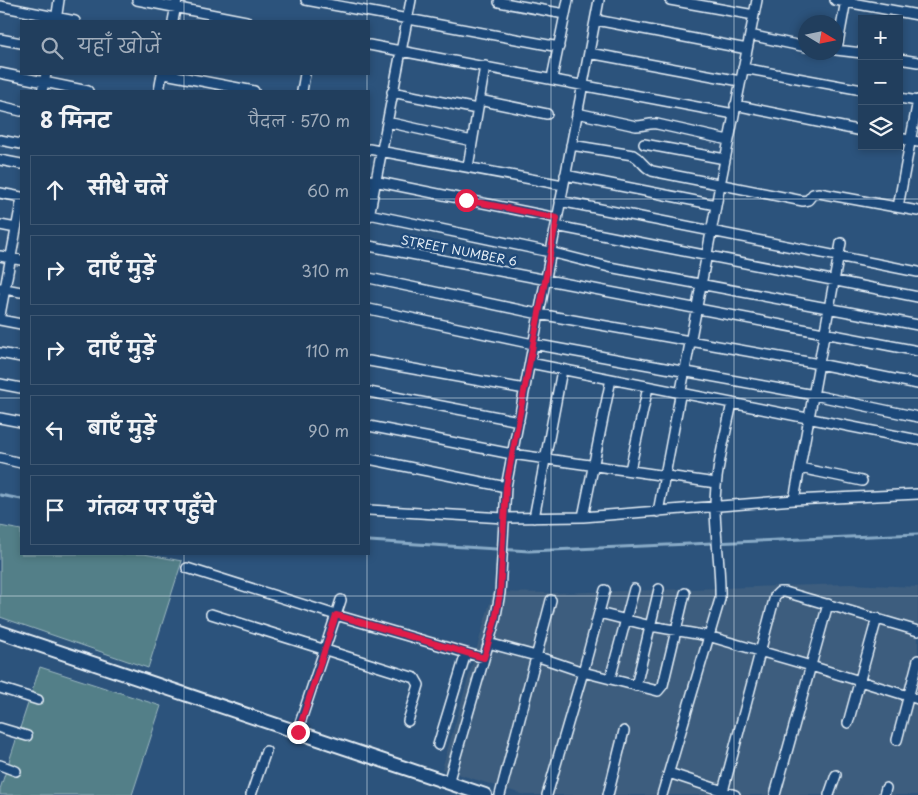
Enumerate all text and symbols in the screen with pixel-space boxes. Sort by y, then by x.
north arrow [798,15,843,60]
map controls [858,15,903,150]
button: + [858,15,903,60]
search box [20,20,370,75]
text: यहाँ खोजें [78,31,161,59]
icon: search [38,34,66,62]
button: − [858,60,903,105]
text: 8 मिनट [40,103,111,135]
button: layers [858,105,903,150]
text: पैदल · 570 m [249,108,350,132]
text: सीधे चलें [88,173,167,201]
icon: ahead [41,176,69,204]
text: 60 m [307,178,349,202]
route start [455,189,478,212]
street label: STREET NUMBER 6 [400,230,519,270]
text: दाएँ मुड़ें [88,253,155,281]
icon: right [41,256,69,284]
text: 310 m [301,258,349,282]
text: दाएँ मुड़ें [88,333,155,361]
icon: right [41,336,69,364]
text: 110 m [306,338,349,362]
text: बाएँ मुड़ें [88,413,156,441]
icon: left [41,416,69,444]
text: 90 m [308,418,349,442]
text: गंतव्य पर पहुँचे [88,493,216,521]
icon: arrive [41,496,69,524]
route end [287,721,310,744]

